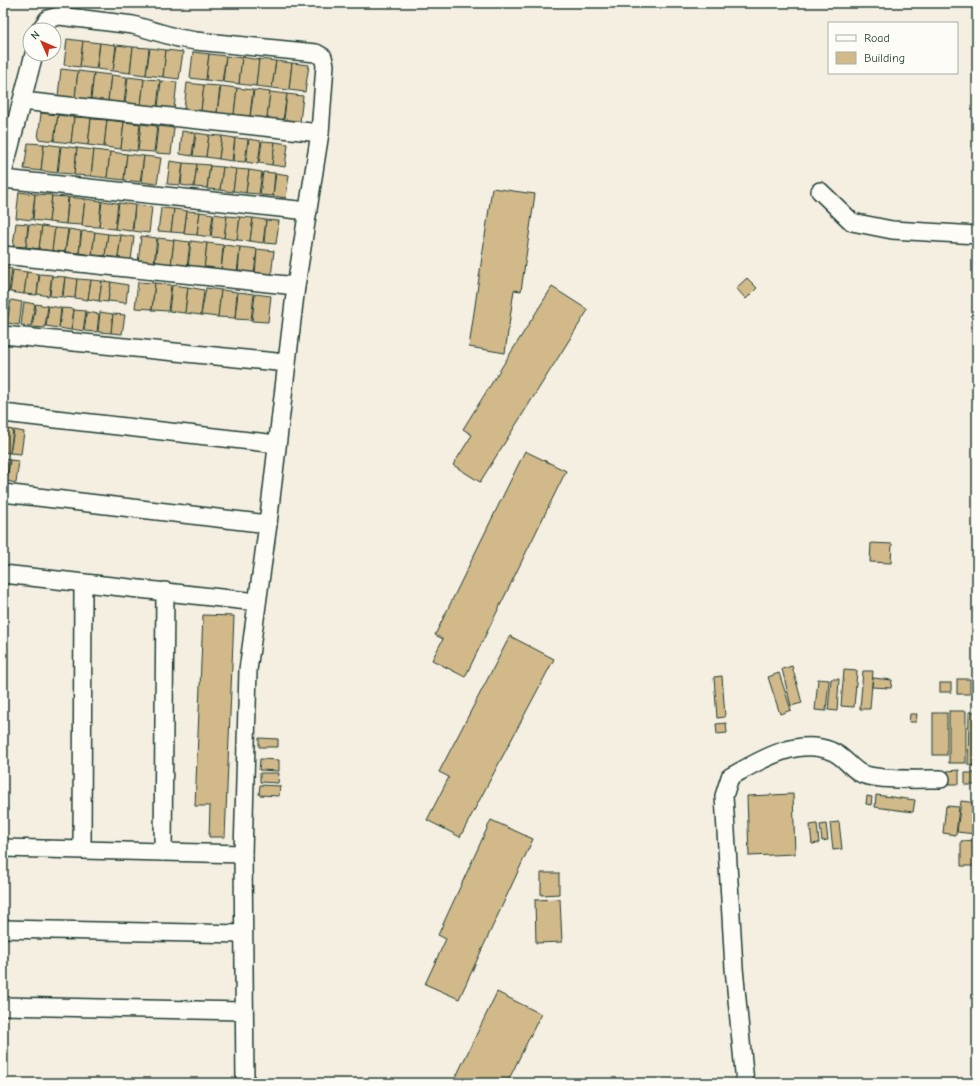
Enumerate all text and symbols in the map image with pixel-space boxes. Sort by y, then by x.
north arrow [22,22,62,62]
legend [828,22,958,74]
text: N [28,28,42,42]
text: Road [864,31,890,45]
text: Building [864,51,905,65]

